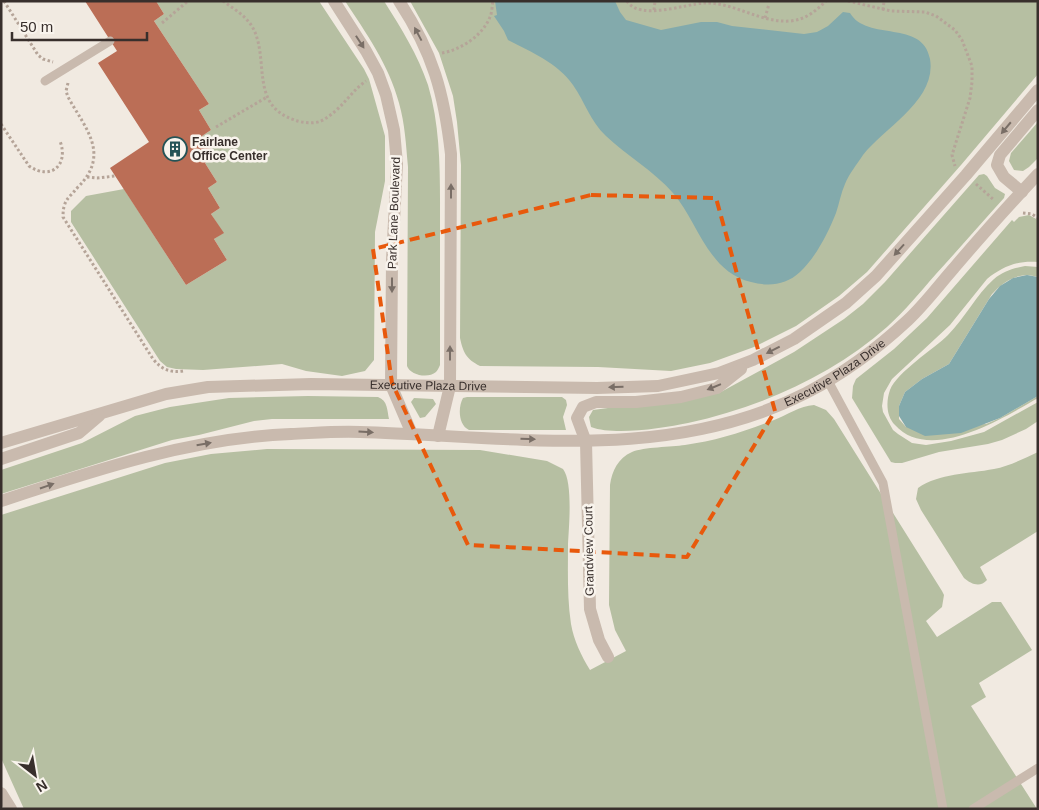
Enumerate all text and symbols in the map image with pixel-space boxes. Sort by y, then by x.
scale bar [12,10,148,42]
text: 50 m [20,18,53,35]
one-way arrow [414,27,422,41]
one-way arrow [356,36,365,49]
one-way arrow [1001,121,1012,134]
place label: Fairlane Office Center [192,135,268,163]
building icon: Fairlane Office Center [162,136,188,162]
street label: Park Lane Boulevard [385,157,403,269]
one-way arrow [447,183,455,199]
one-way arrow [893,243,905,255]
one-way arrow [388,277,396,293]
street label: Executive Plaza Drive [782,336,888,409]
one-way arrow [446,345,454,361]
one-way arrow [766,346,780,354]
street label: Executive Plaza Drive [370,378,487,393]
one-way arrow [706,383,721,392]
one-way arrow [608,384,624,392]
one-way arrow [358,428,374,436]
one-way arrow [521,436,537,444]
one-way arrow [197,439,213,447]
one-way arrow [40,482,55,489]
street label: Grandview Court [581,505,597,596]
north arrow [10,750,60,800]
text: N [33,777,50,796]

